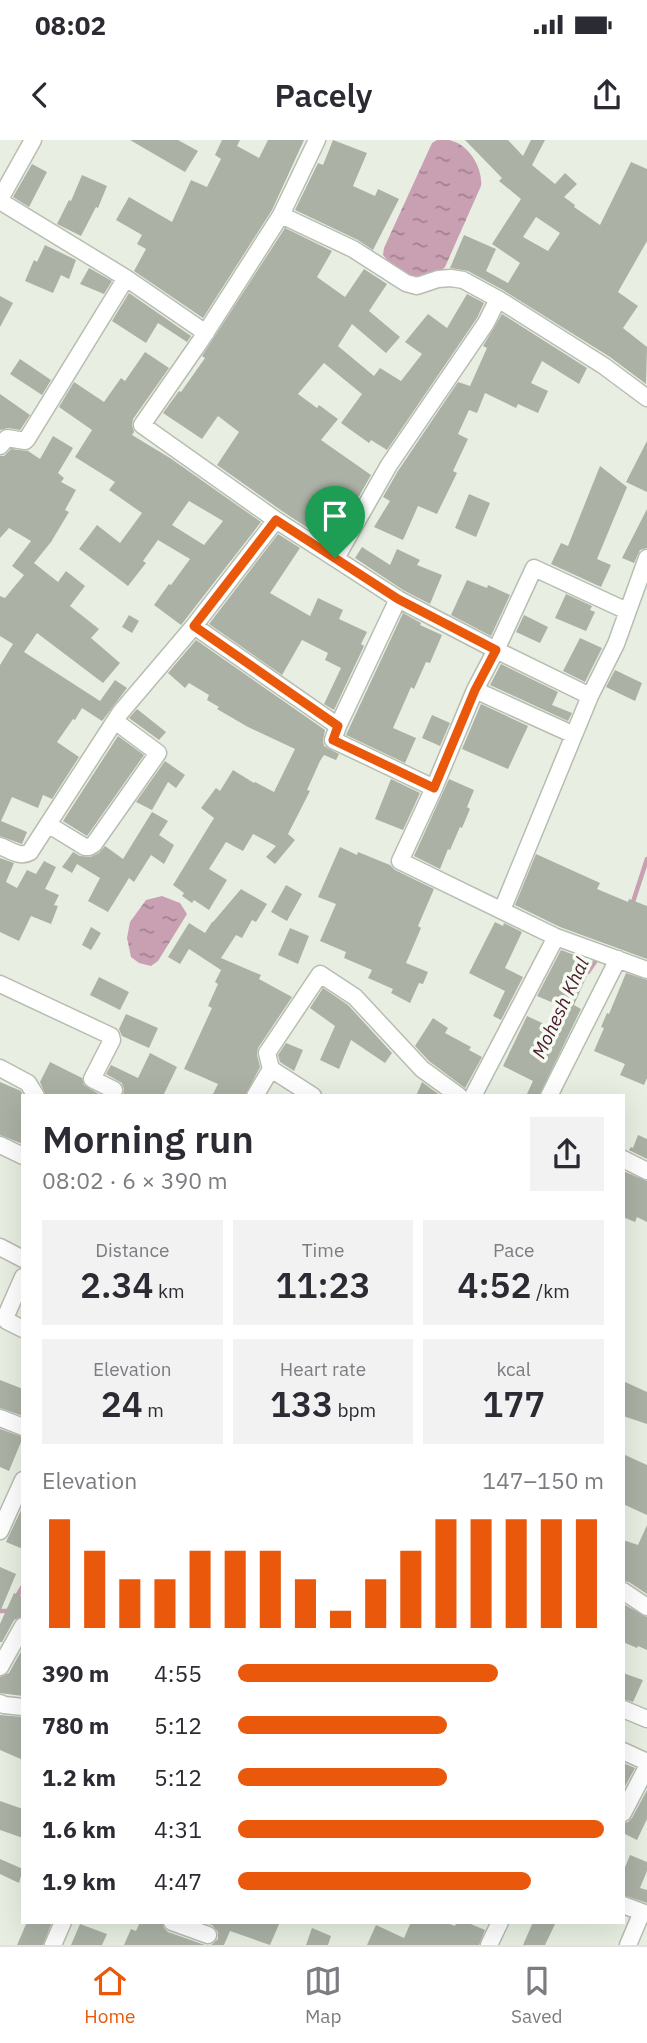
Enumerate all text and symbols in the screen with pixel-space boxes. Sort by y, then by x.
text: 08:02 [35,8,106,42]
text: Pacely [274,74,373,116]
icon: back [21,76,59,114]
icon: share [588,76,626,114]
pin [305,486,365,558]
icon: arrive [316,497,354,535]
water label: Mohesh Khal [526,954,594,1062]
text: Morning run [42,1114,254,1163]
button: share [530,1117,604,1191]
text: 08:02 · 6 × 390 m [42,1165,228,1195]
text: Distance [95,1238,169,1262]
text: Time [302,1238,344,1262]
text: Pace [493,1238,534,1262]
text: 2.34 [80,1262,154,1308]
text: 11:23 [275,1262,371,1308]
text: 4:52 [457,1262,532,1308]
text: km [154,1279,185,1303]
text: /km [532,1279,570,1303]
text: Elevation [93,1357,172,1381]
text: Heart rate [280,1357,366,1381]
text: kcal [496,1357,531,1381]
text: 24 [101,1381,143,1427]
text: 133 [270,1381,333,1427]
text: 177 [482,1381,545,1427]
text: m [143,1398,164,1422]
text: bpm [333,1398,376,1422]
text: Elevation [42,1465,137,1495]
text: 147–150 m [482,1465,604,1495]
text: 390 m [42,1658,109,1688]
text: 4:55 [154,1658,202,1688]
text: 780 m [42,1710,109,1740]
text: 5:12 [154,1710,202,1740]
text: 1.2 km [42,1762,116,1792]
text: 5:12 [154,1762,202,1792]
text: 1.6 km [42,1814,116,1844]
text: 4:31 [154,1814,202,1844]
text: 1.9 km [42,1866,116,1896]
text: 4:47 [154,1866,202,1896]
tab: Home [84,1962,135,2028]
tab: Map [304,1962,342,2028]
tab: Saved [511,1962,563,2028]

